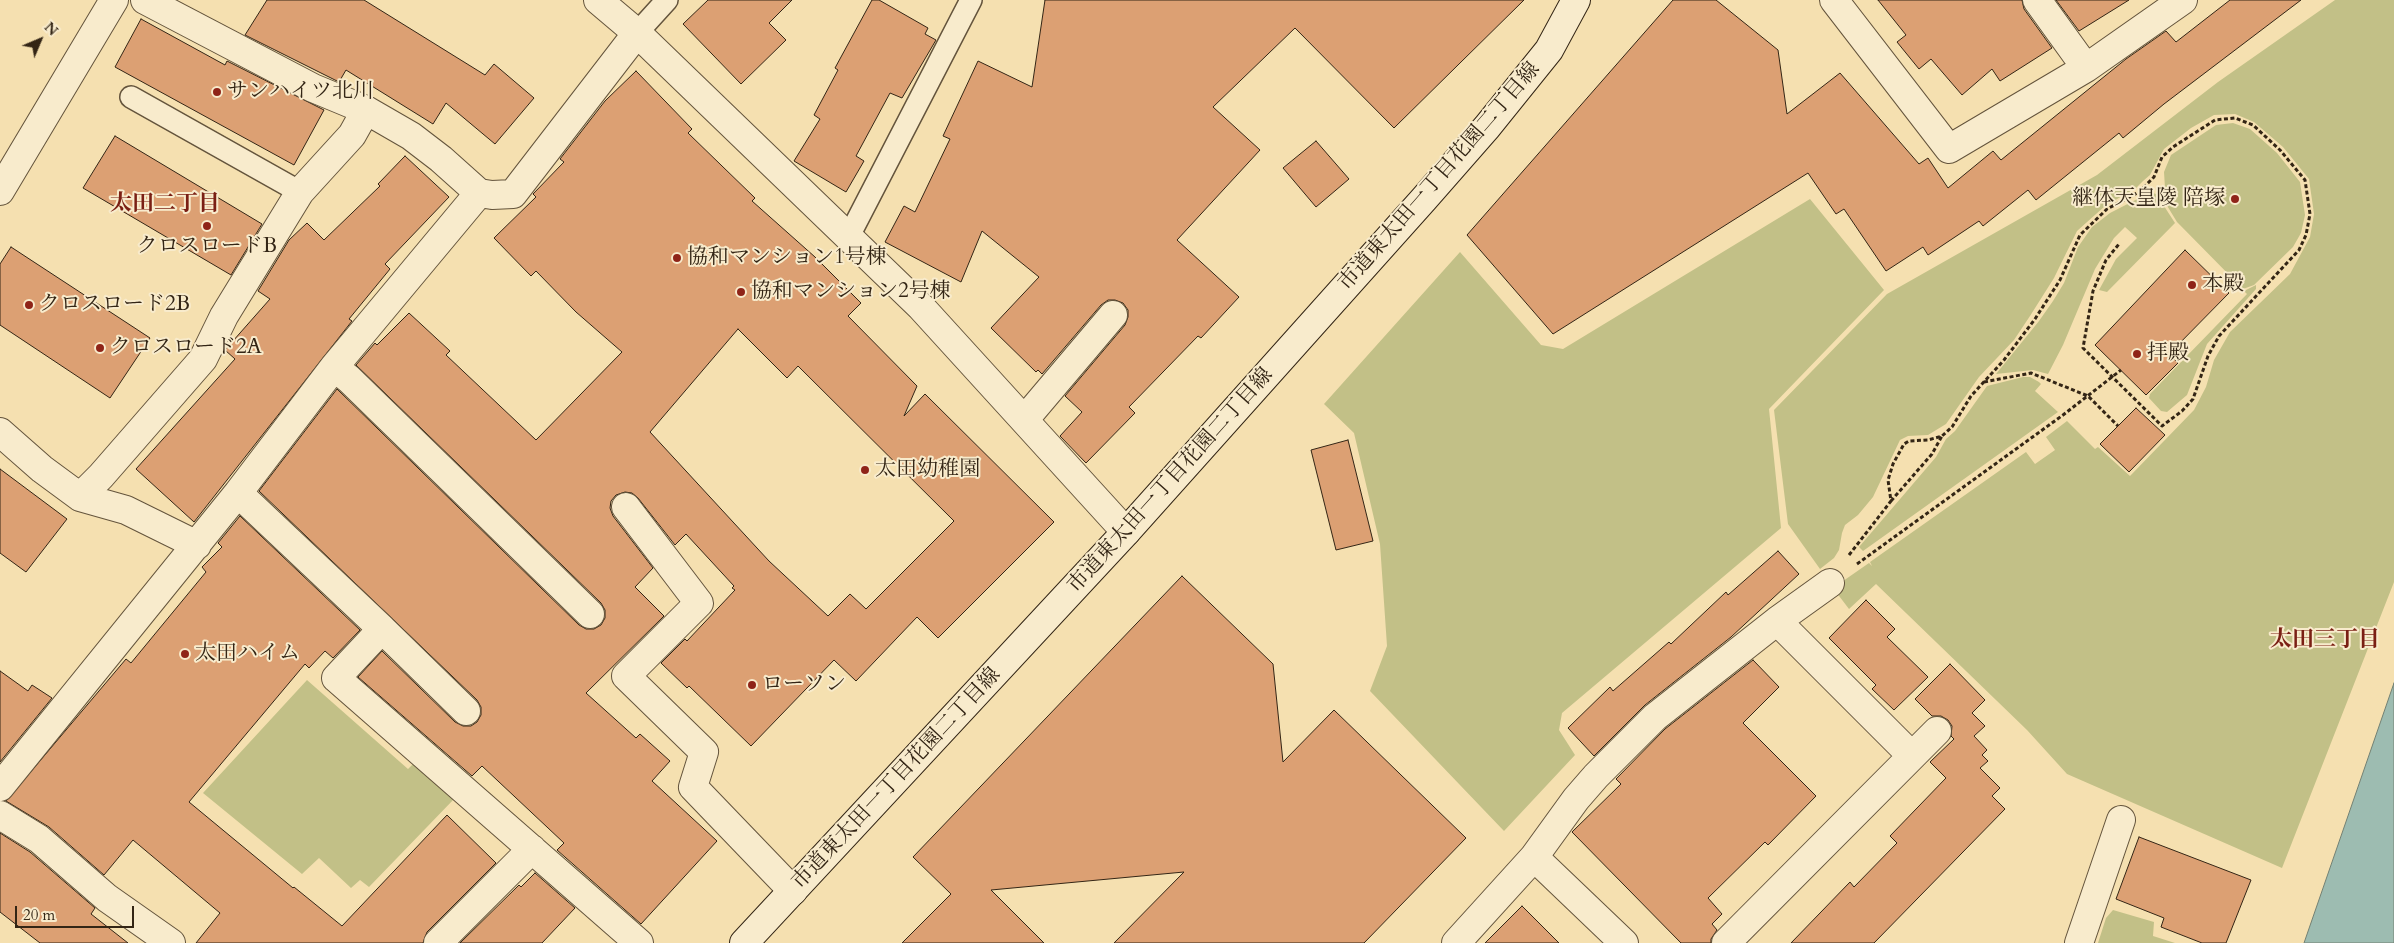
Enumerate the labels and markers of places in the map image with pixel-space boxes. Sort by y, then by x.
place label: サンハイツ北川 [227,79,374,105]
marker: サンハイツ北川 [211,86,223,98]
place label: 継体天皇陵 陪塚 [2072,186,2225,212]
marker: 継体天皇陵 陪塚 [2229,193,2241,205]
marker: クロスロードB [201,220,213,232]
place label: クロスロードB [137,234,277,260]
place label: 協和マンション1号棟 [687,245,887,271]
marker: 協和マンション1号棟 [671,252,683,264]
place label: 本殿 [2202,272,2244,298]
place label: 協和マンション2号棟 [751,279,951,305]
marker: 本殿 [2186,279,2198,291]
marker: 協和マンション2号棟 [735,286,747,298]
place label: クロスロード2B [39,292,190,318]
marker: クロスロード2B [23,299,35,311]
place label: クロスロード2A [110,335,262,361]
place label: 拝殿 [2147,341,2189,367]
marker: クロスロード2A [94,342,106,354]
marker: 拝殿 [2131,348,2143,360]
place label: 太田幼稚園 [875,457,980,483]
marker: 太田幼稚園 [859,464,871,476]
place label: 太田ハイム [195,641,300,667]
marker: 太田ハイム [179,648,191,660]
place label: ローソン [762,672,846,698]
marker: ローソン [746,679,758,691]

